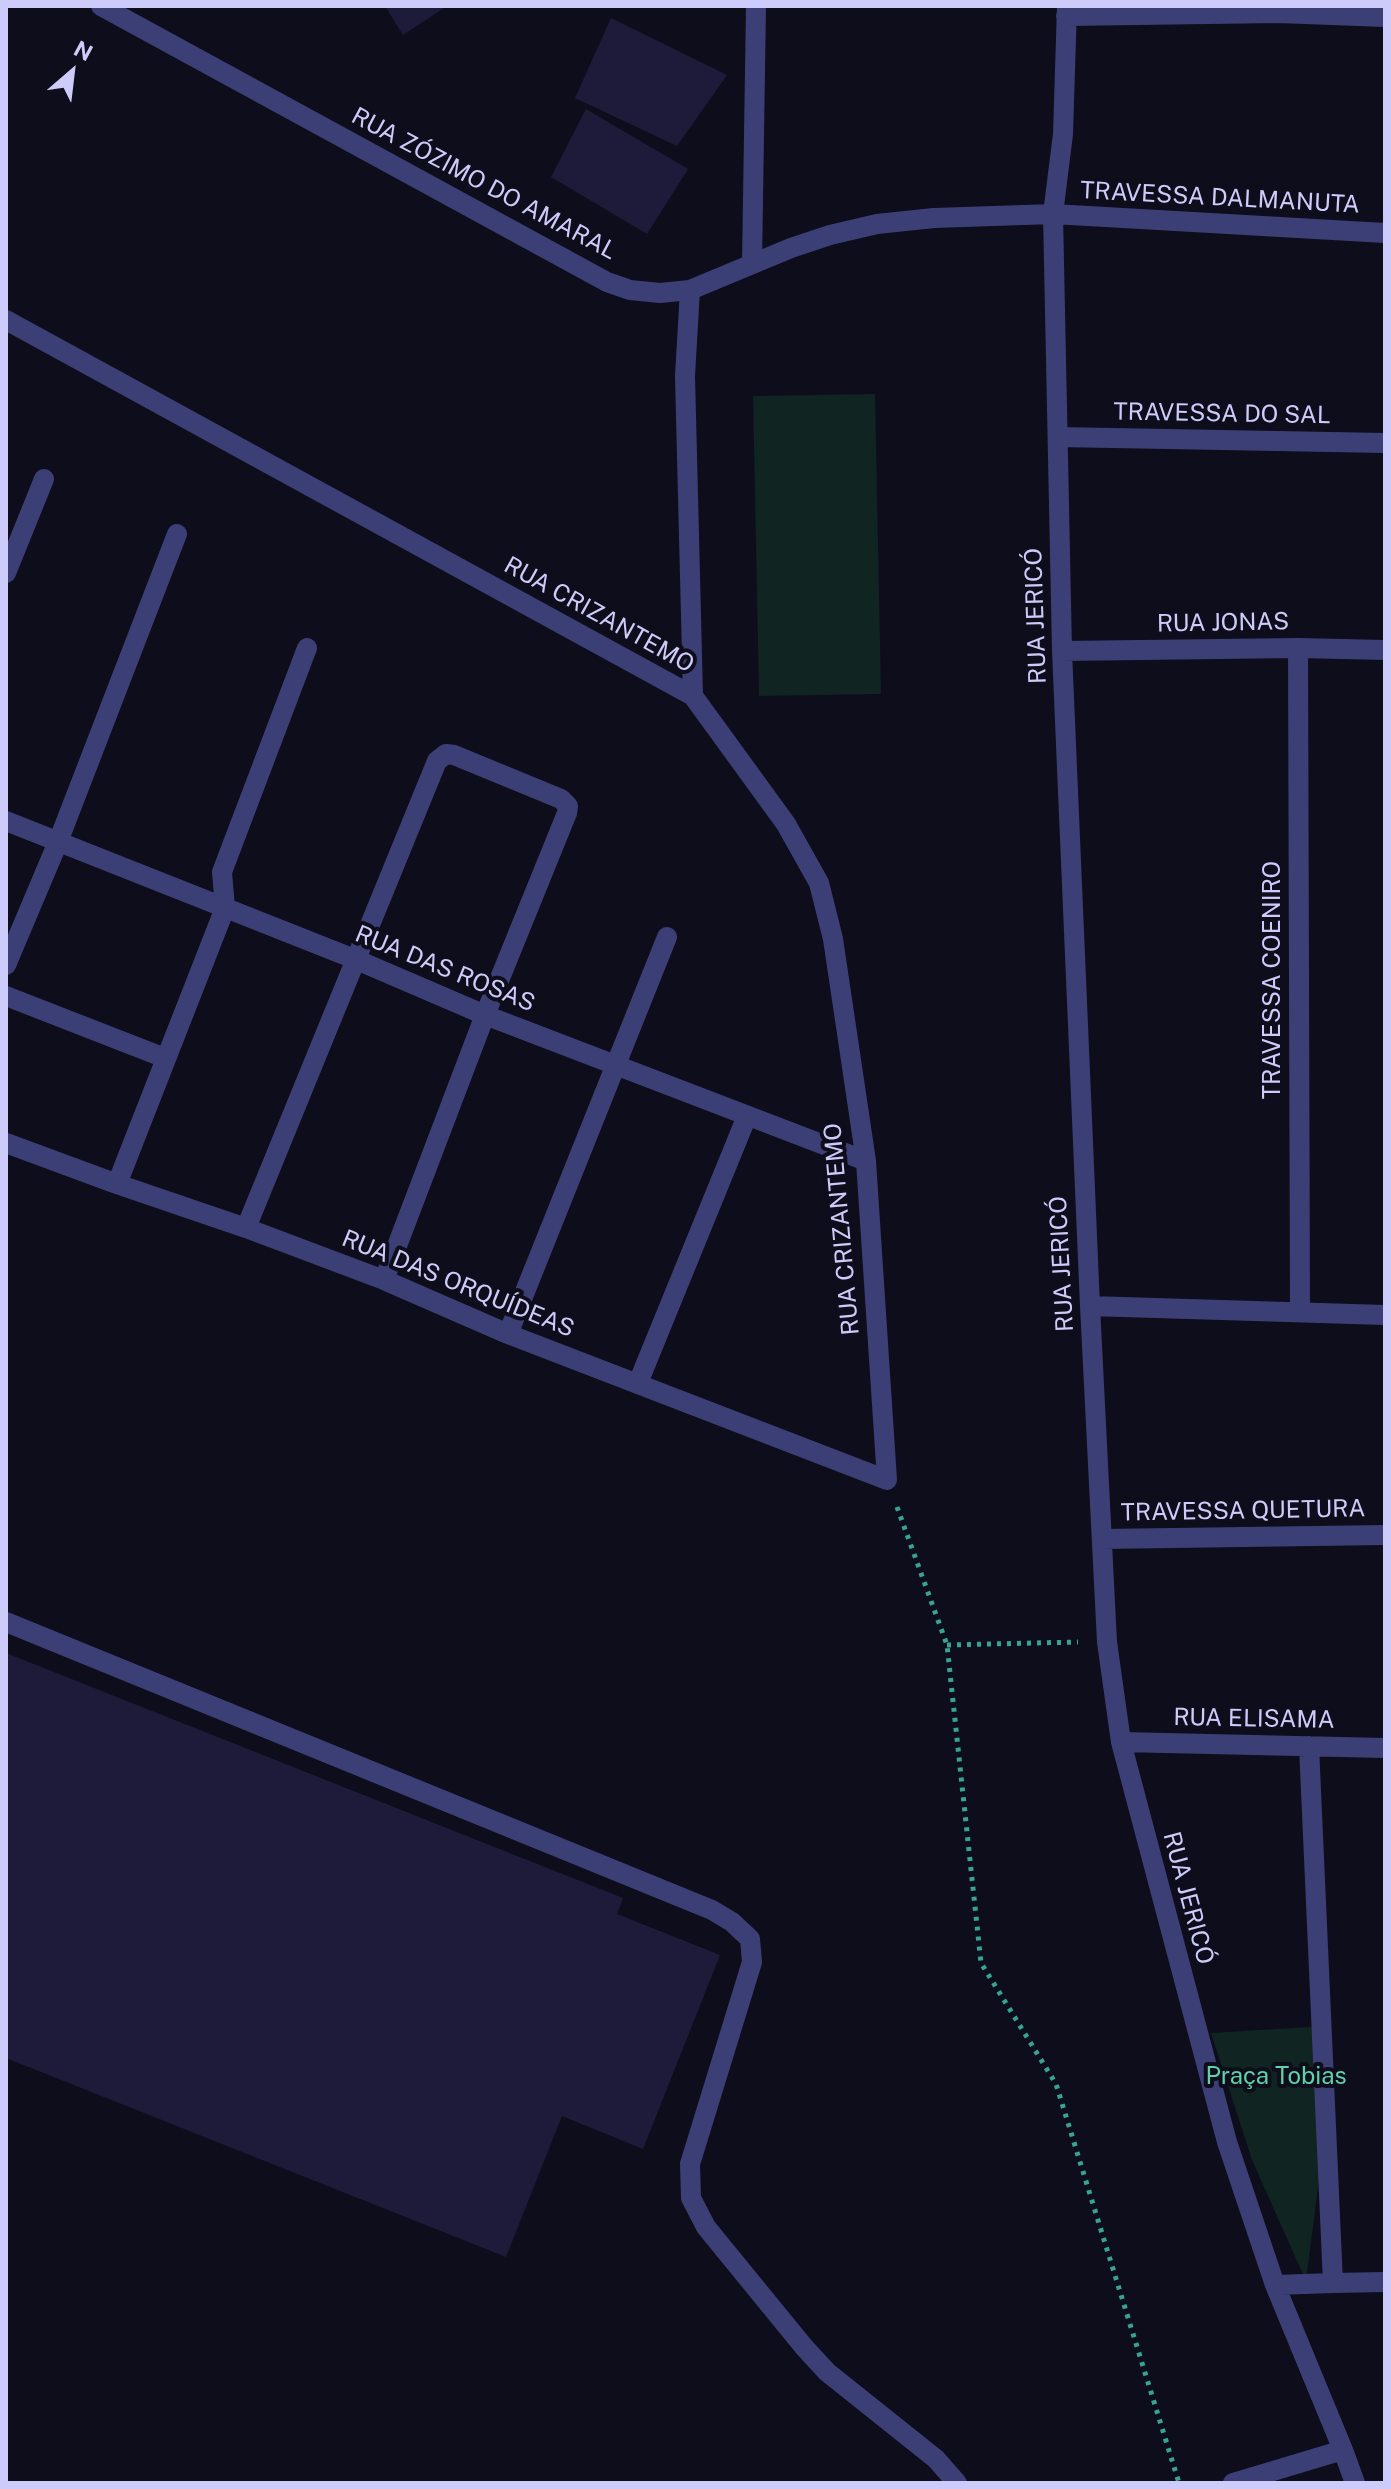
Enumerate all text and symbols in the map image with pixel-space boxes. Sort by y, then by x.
north arrow [32,32,112,112]
text: N [70,35,97,66]
street label: RUA ZÓZIMO DO AMARAL [346,102,622,266]
street label: TRAVESSA DALMANUTA [1079,176,1361,220]
street label: TRAVESSA DO SAL [1113,398,1331,430]
street label: RUA JERICÓ [1019,547,1053,685]
street label: RUA CRIZANTEMO [499,551,699,679]
street label: RUA JONAS [1157,607,1289,639]
street label: TRAVESSA COENIRO [1259,861,1287,1099]
street label: RUA DAS ROSAS [351,920,539,1018]
street label: RUA CRIZANTEMO [818,1122,866,1336]
street label: RUA JERICÓ [1044,1195,1080,1333]
street label: RUA DAS ORQUÍDEAS [338,1224,578,1344]
street label: TRAVESSA QUETURA [1120,1494,1366,1528]
street label: RUA ELISAMA [1173,1703,1335,1735]
street label: RUA JERICÓ [1156,1829,1220,1967]
park label: Praça Tobias [1205,2063,1347,2091]

